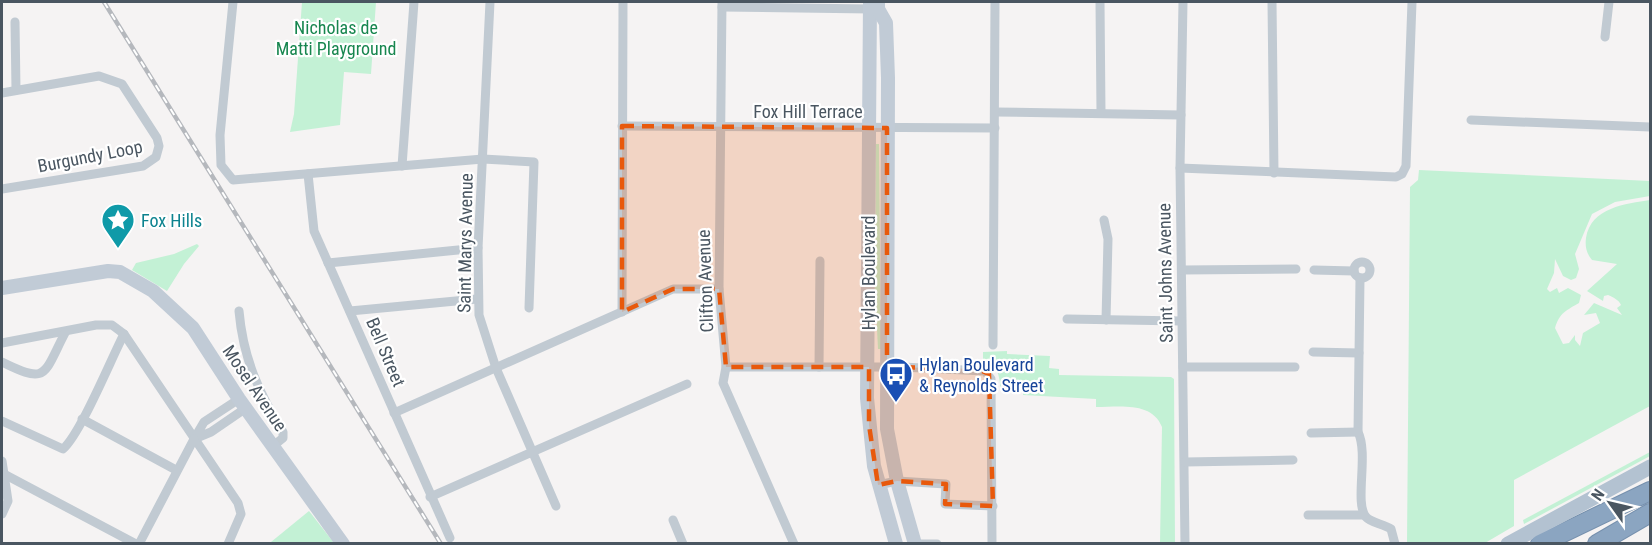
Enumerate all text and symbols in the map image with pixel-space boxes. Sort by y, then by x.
park label: Nicholas de Matti Playground [276,17,396,59]
street label: Fox Hill Terrace [753,101,863,122]
street label: Burgundy Loop [36,136,144,176]
street label: Saint Marys Avenue [453,173,477,313]
place icon: Fox Hills [100,202,136,249]
street label: Saint Johns Avenue [1153,203,1177,343]
place label: Fox Hills [141,210,202,231]
street label: Hylan Boulevard [858,216,879,330]
street label: Clifton Avenue [693,229,717,333]
street label: Bell Street [362,314,410,390]
street label: Mosel Avenue [219,341,291,435]
place label: Hylan Boulevard & Reynolds Street [919,354,1044,396]
bus stop icon: Hylan Boulevard & Reynolds Street [878,356,914,403]
north arrow [1580,473,1640,533]
text: N [1587,486,1609,504]

